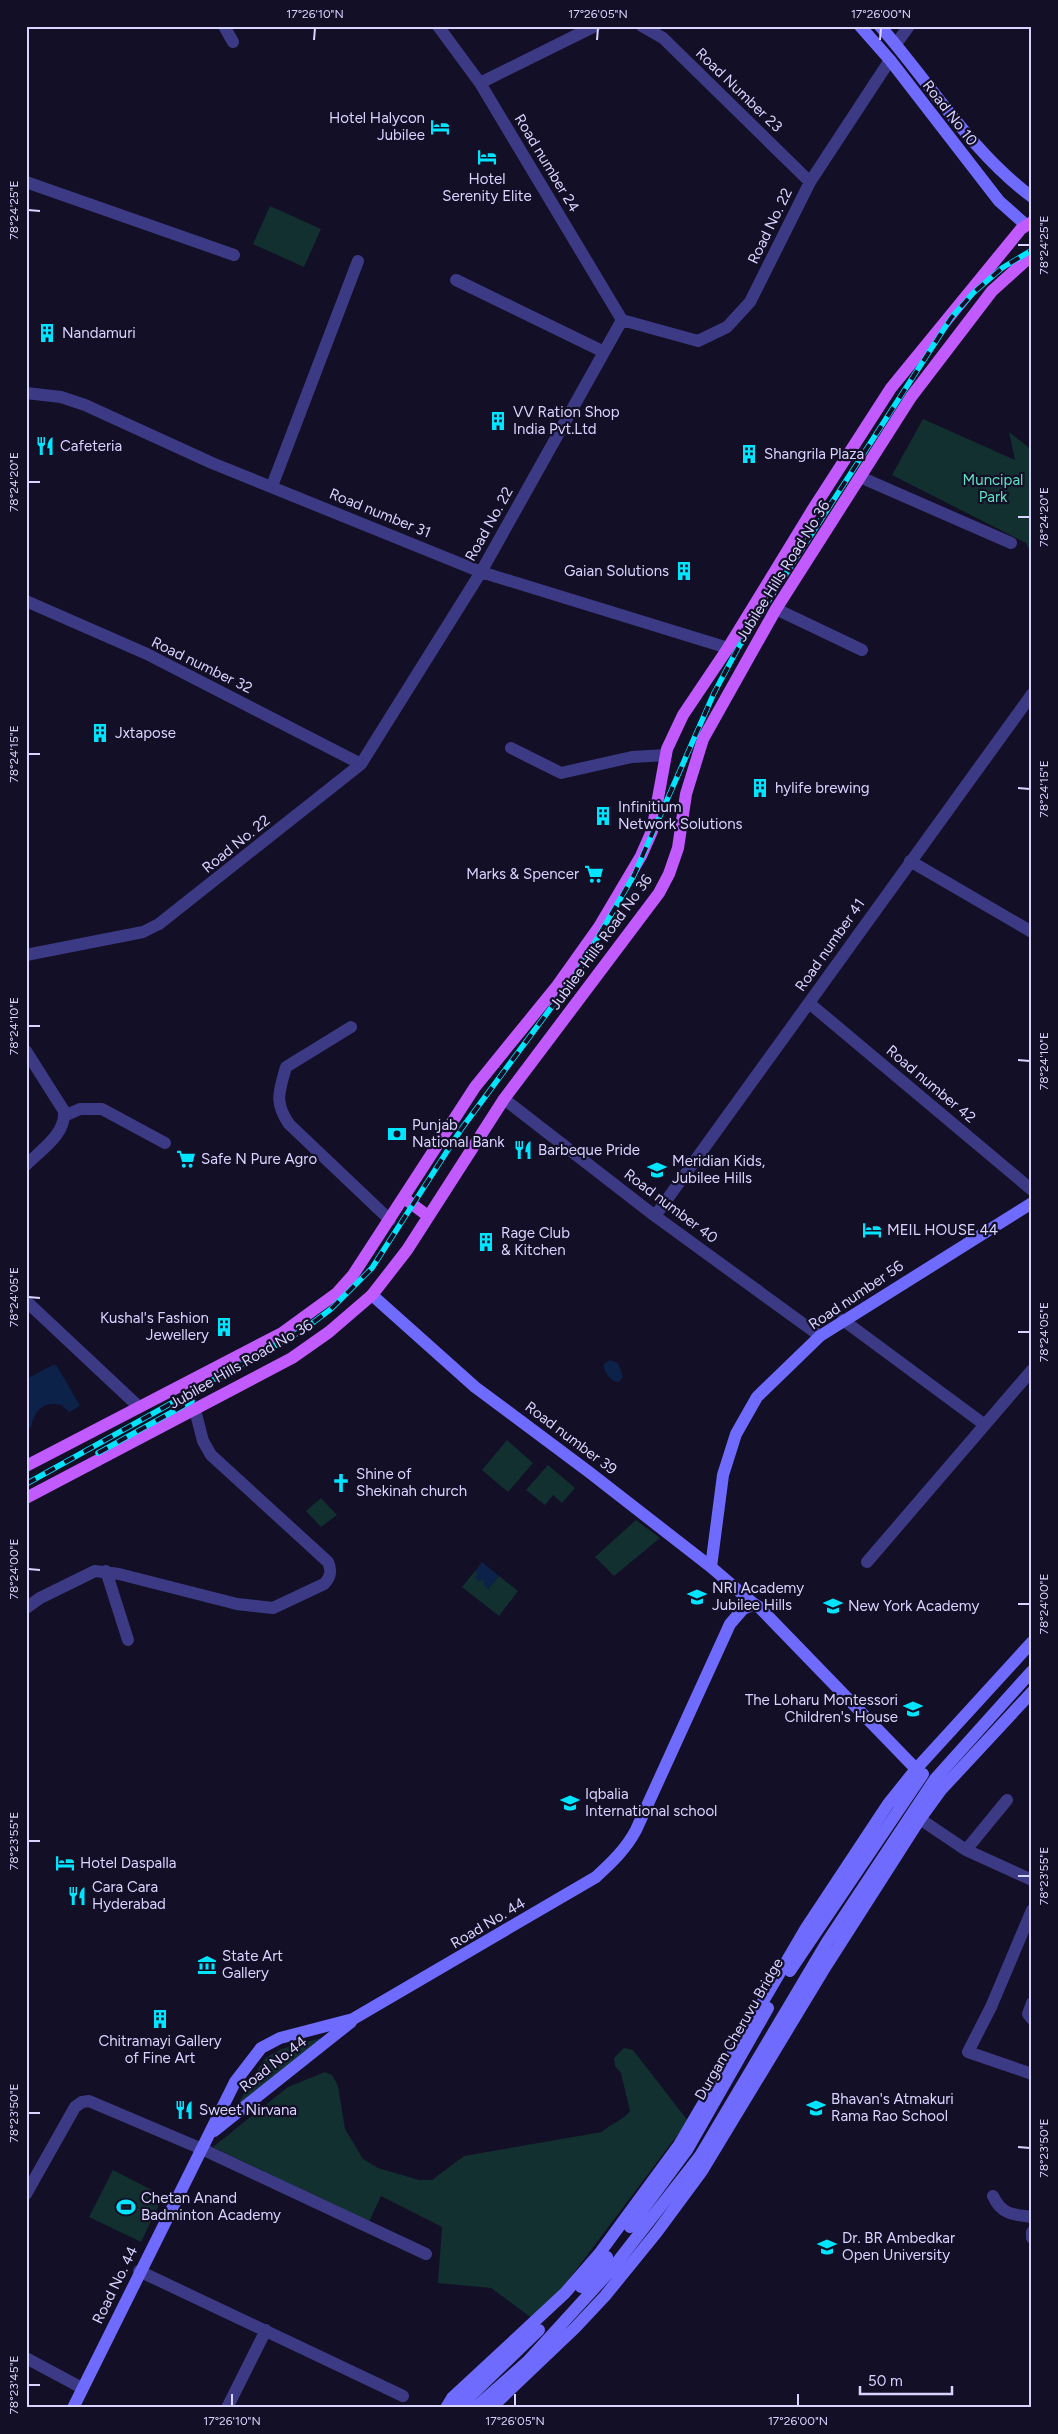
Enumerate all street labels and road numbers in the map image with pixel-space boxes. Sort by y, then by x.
street label: Road Number 23 [692,44,786,136]
street label: Road No 10 [919,77,981,149]
street label: Road number 24 [511,111,583,215]
street label: Road No. 22 [744,185,796,267]
street label: Road number 31 [327,484,433,542]
street label: Road No. 22 [461,484,517,564]
street label: Jubilee Hills Road No 36 [732,497,834,645]
street label: Road number 32 [149,633,255,697]
street label: Road No. 22 [198,811,274,877]
street label: Jubilee Hills Road No 36 [546,870,656,1013]
street label: Road number 41 [791,895,869,995]
street label: Road number 42 [883,1041,979,1127]
street label: Road number 40 [621,1165,721,1247]
street label: Road number 56 [805,1256,907,1333]
street label: Jubilee Hills Road No 36 [166,1315,316,1412]
street label: Road number 39 [522,1398,620,1478]
street label: Road No. 44 [447,1894,529,1952]
street label: Durgam Cheruvu Bridge [691,1955,787,2103]
street label: Road No.44 [236,2032,310,2096]
street label: Road No. 44 [88,2243,142,2327]

